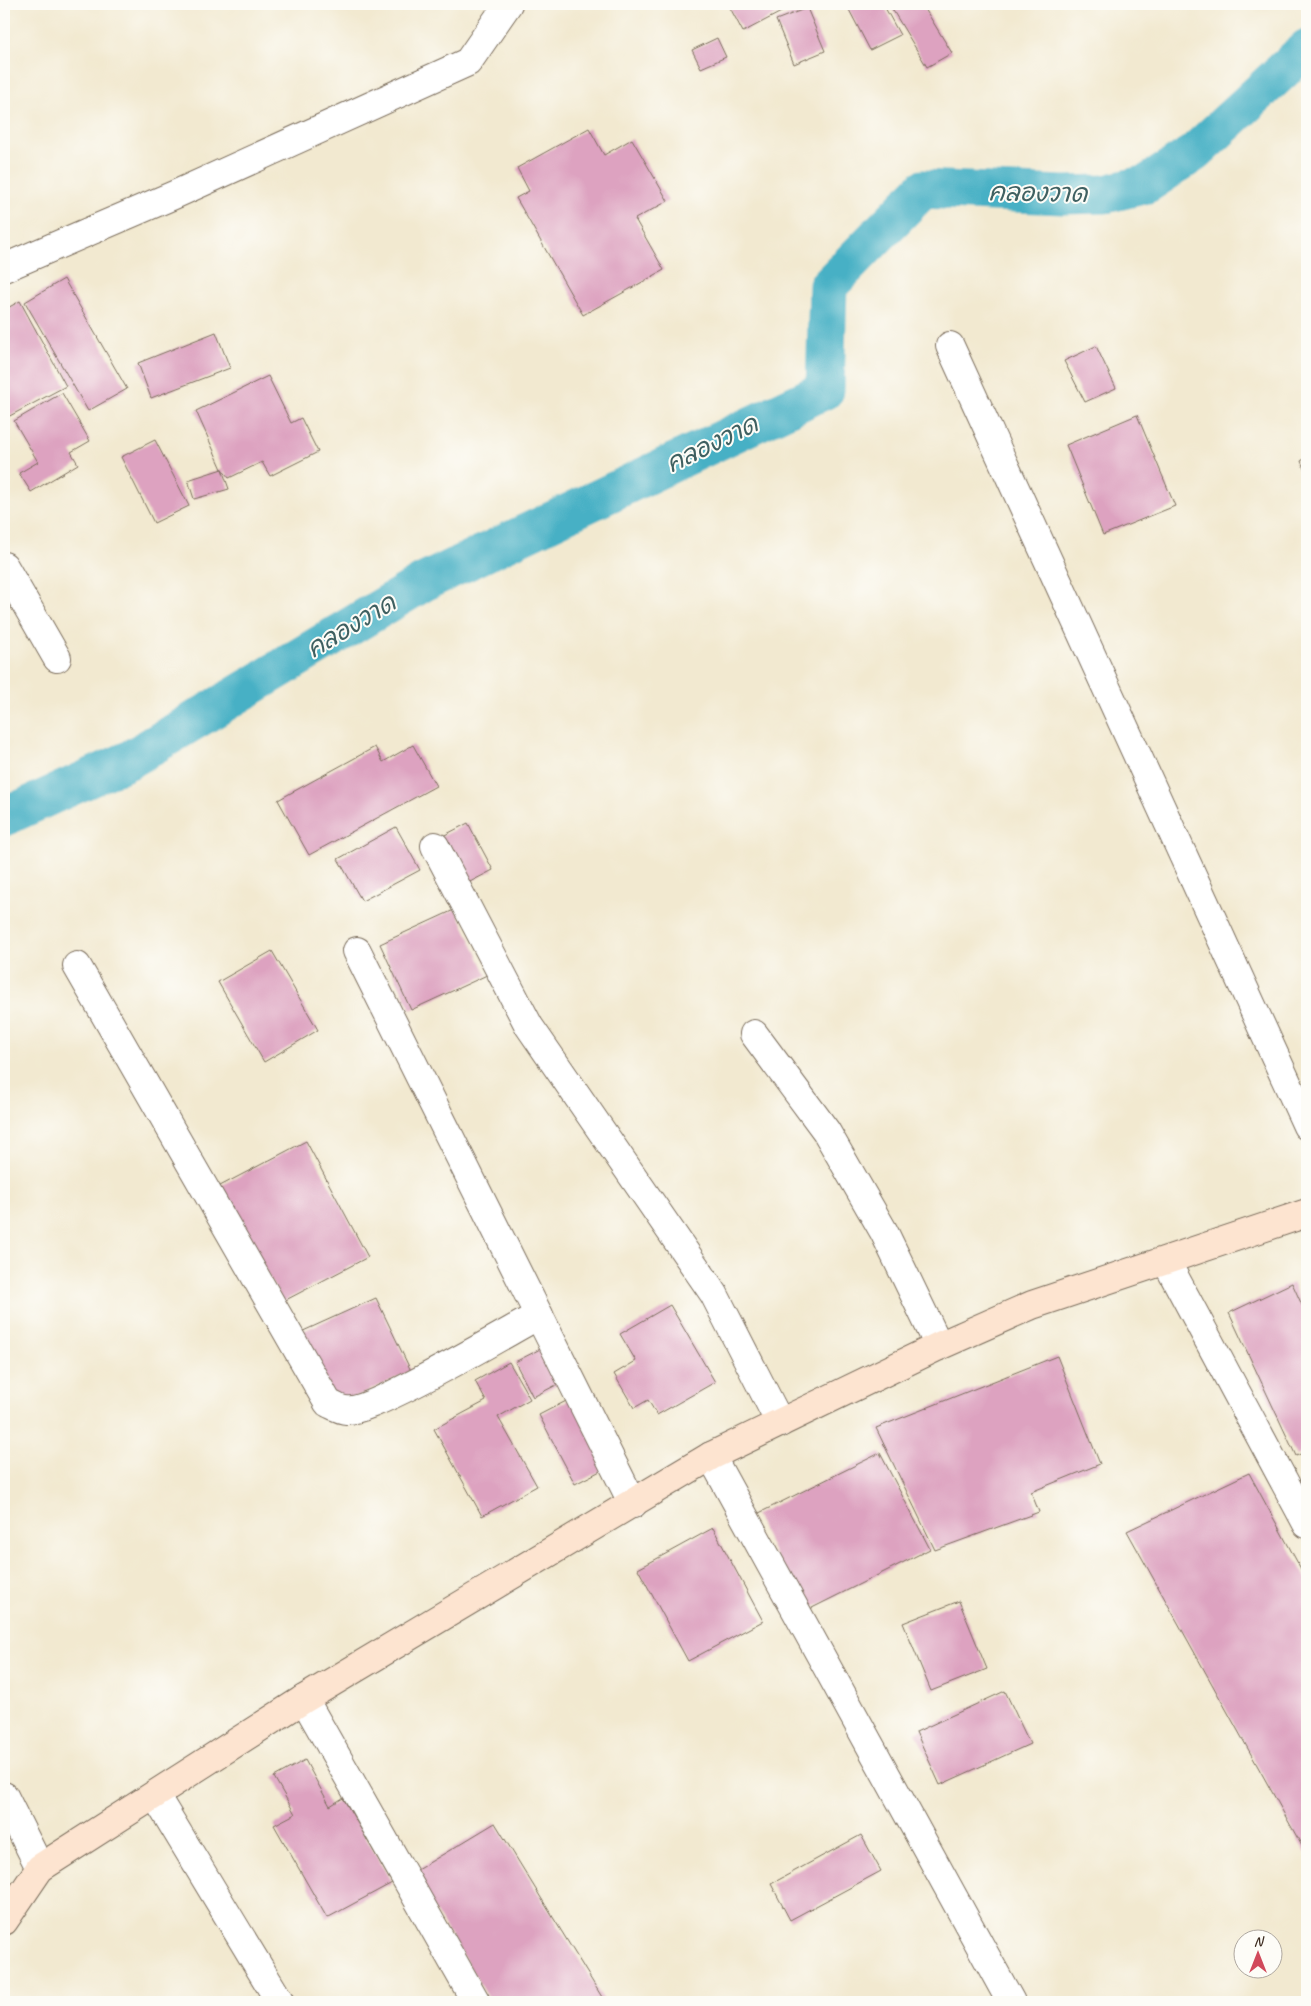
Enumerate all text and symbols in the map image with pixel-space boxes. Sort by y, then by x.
water label: คลองวาด [988,176,1089,210]
water label: คลองวาด [661,407,765,480]
water label: คลองวาด [301,586,403,665]
north arrow [1234,1928,1284,1978]
text: N [1254,1933,1265,1950]

